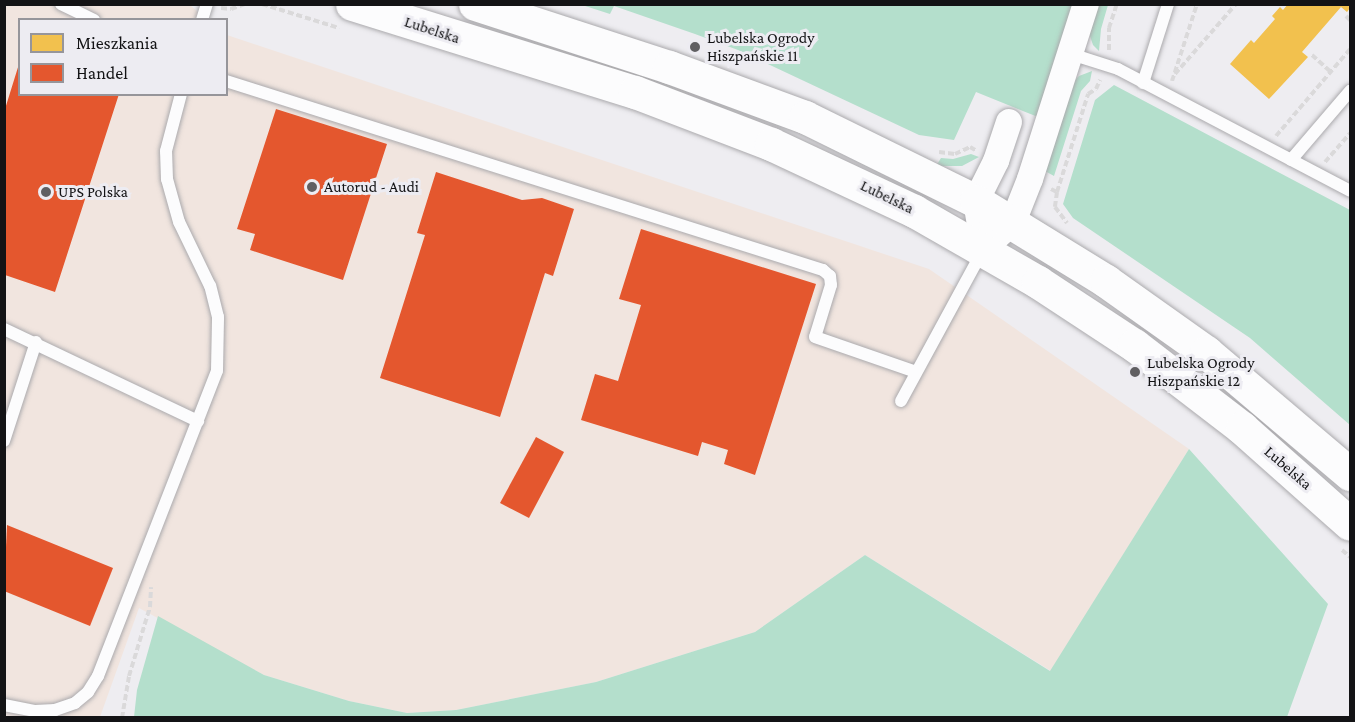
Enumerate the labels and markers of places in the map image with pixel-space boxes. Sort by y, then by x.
place label: Lubelska Ogrody Hiszpańskie 11 [707,28,815,66]
marker: Lubelska Ogrody Hiszpańskie 11 [688,40,702,54]
place label: Autorud - Audi [324,177,419,197]
marker: Autorud - Audi [305,180,319,194]
place label: UPS Polska [58,182,128,202]
marker: UPS Polska [39,185,53,199]
place label: Lubelska Ogrody Hiszpańskie 12 [1147,353,1255,391]
marker: Lubelska Ogrody Hiszpańskie 12 [1128,365,1142,379]

